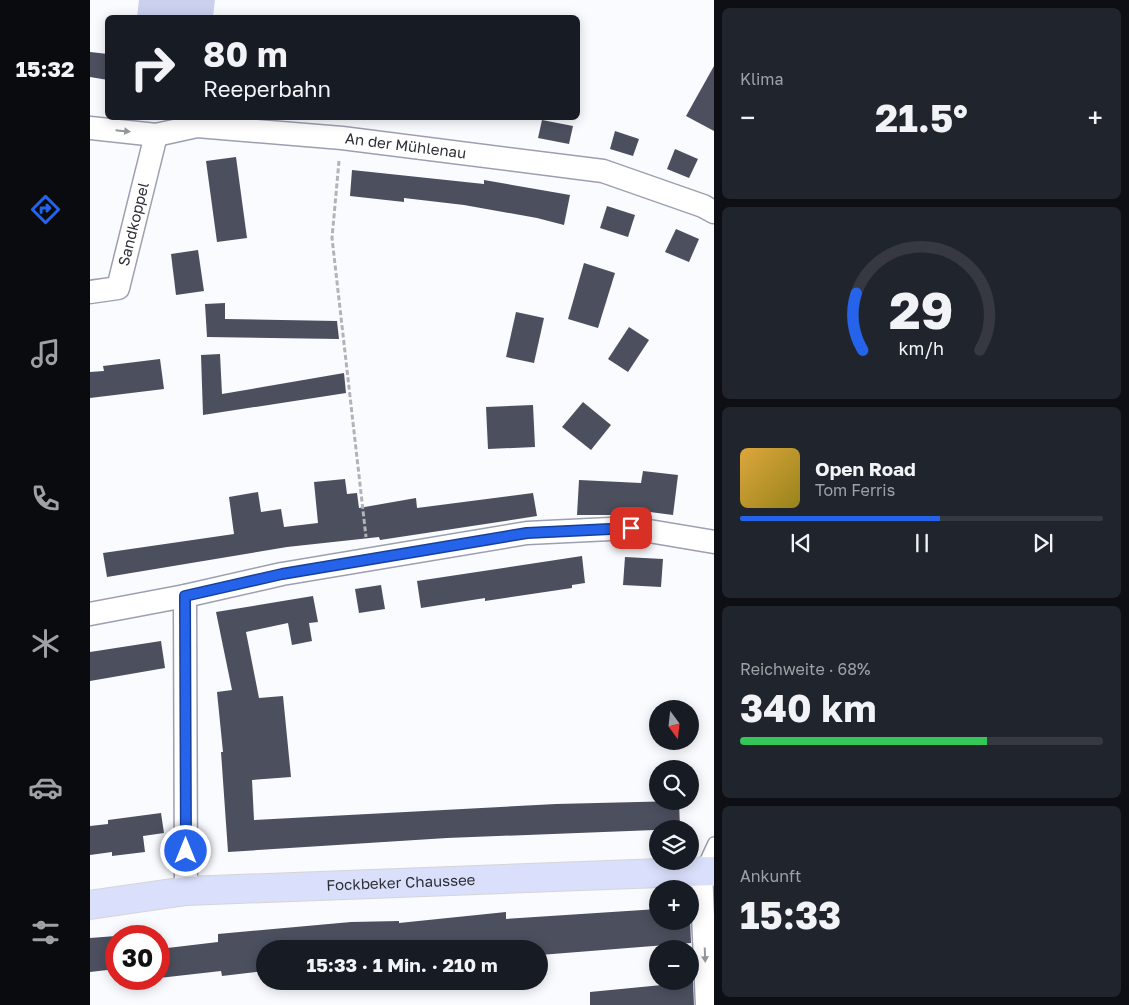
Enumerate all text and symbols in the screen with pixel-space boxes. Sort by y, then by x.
text: 80 m [203,33,288,75]
icon: right [120,35,185,100]
text: 15:32 [16,55,74,82]
text: Klima [740,69,784,89]
text: Reeperbahn [203,75,331,102]
text: 21.5° [875,95,968,140]
text: − [740,101,755,134]
text: + [1088,101,1103,134]
one-way arrow [115,127,131,135]
street label: An der Mühlenau [344,128,467,162]
street label: Sandkoppel [114,180,152,268]
icon: directions [28,192,63,227]
text: 29 [889,278,954,340]
icon: music [28,336,63,371]
text: km/h [899,337,944,359]
text: Open Road [815,457,916,480]
text: Tom Ferris [815,480,895,500]
icon: phone [28,481,63,516]
pin [610,507,652,549]
icon: arrive [617,514,645,542]
icon: previous [787,529,815,557]
icon: pause [908,529,936,557]
icon: next [1029,529,1057,557]
icon: climate [28,626,63,661]
text: Reichweite · 68% [740,659,870,679]
text: 340 km [740,685,876,730]
north arrow [649,700,699,750]
map controls [649,700,699,990]
button: search [649,760,699,810]
icon: car [28,770,63,805]
button: layers [649,820,699,870]
position arrow [159,824,211,876]
text: Ankunft [740,866,802,886]
street label: Fockbeker Chaussee [326,870,476,894]
button: + [649,880,699,930]
text: 15:33 [740,892,841,937]
icon: filters [28,915,63,950]
speed limit sign: 30 [105,925,170,990]
button: − [649,940,699,990]
one-way arrow [701,947,709,963]
text: 15:33 · 1 Min. · 210 m [306,953,498,976]

